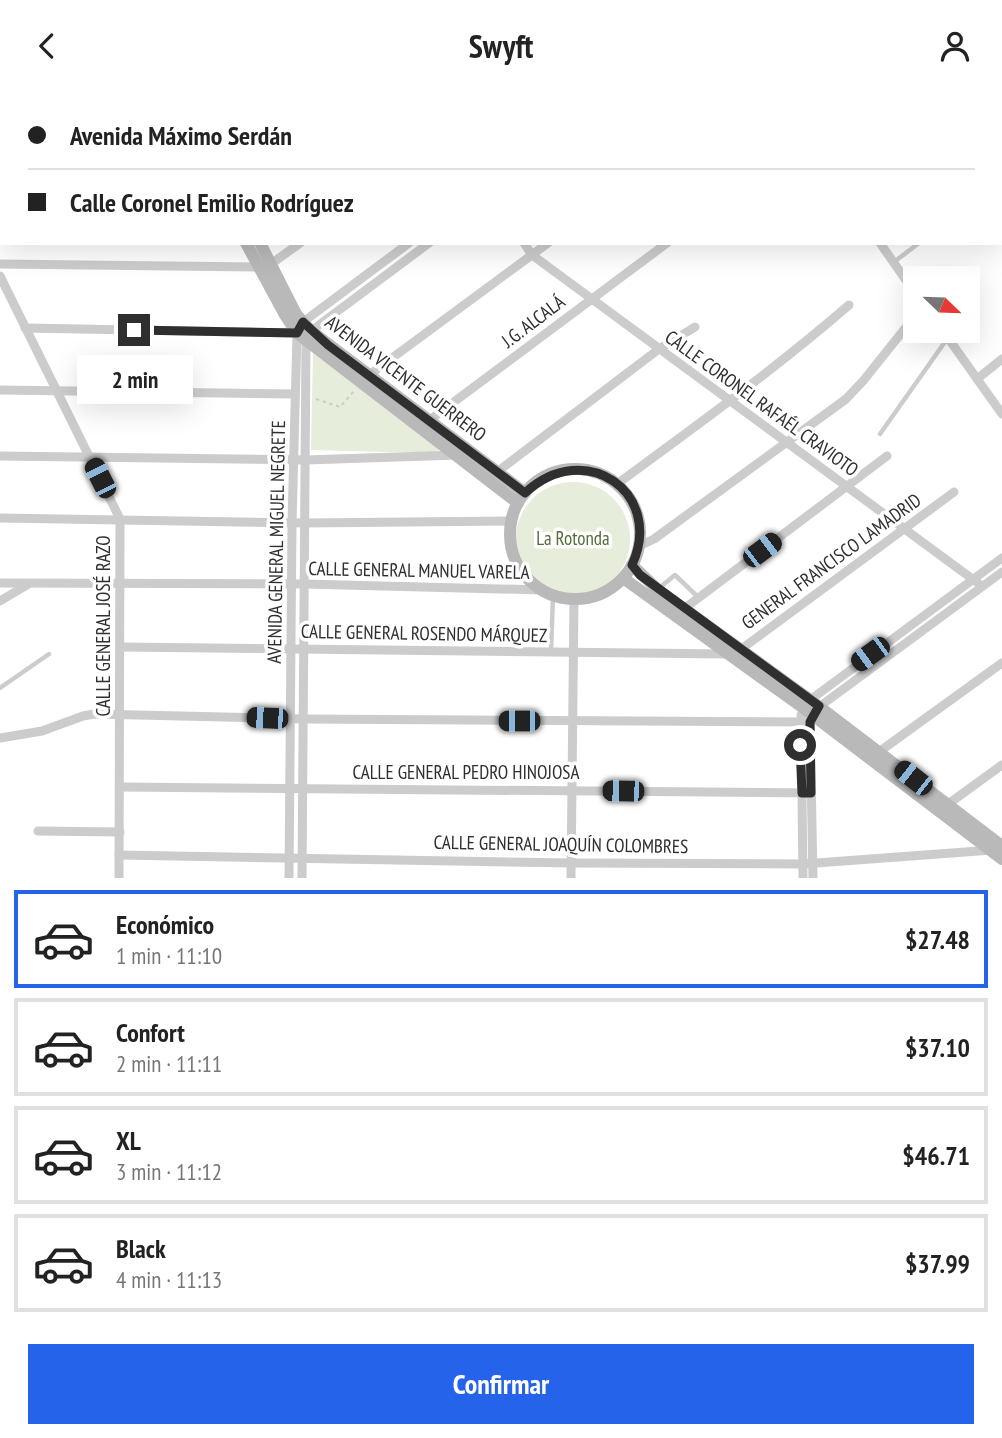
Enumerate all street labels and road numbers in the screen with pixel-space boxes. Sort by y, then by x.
street label: J.G. ALCALÁ [496,289,569,353]
street label: AVENIDA VICENTE GUERRERO [321,310,491,446]
street label: CALLE CORONEL RAFAÉL CRAVIOTO [661,325,863,481]
street label: AVENIDA GENERAL MIGUEL NEGRETE [262,420,290,664]
street label: GENERAL FRANCISCO LAMADRID [737,488,925,634]
street label: CALLE GENERAL JOSÉ RAZO [91,535,115,717]
street label: CALLE GENERAL MANUEL VARELA [308,556,530,584]
street label: CALLE GENERAL ROSENDO MÁRQUEZ [301,619,547,647]
street label: CALLE GENERAL PEDRO HINOJOSA [353,760,579,784]
street label: CALLE GENERAL JOAQUÍN COLOMBRES [434,830,688,858]

